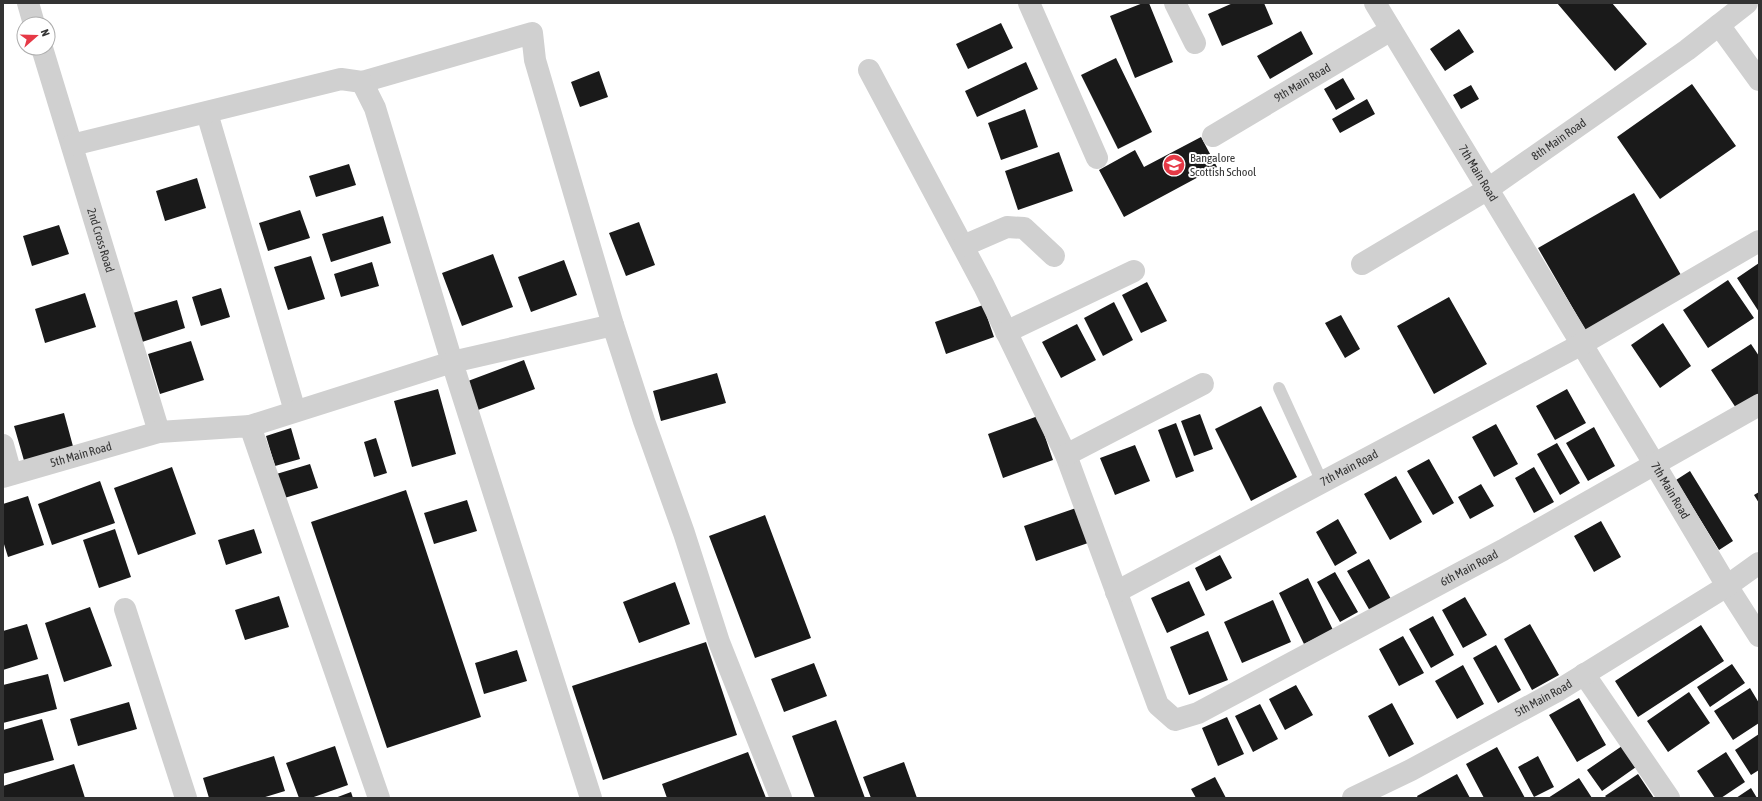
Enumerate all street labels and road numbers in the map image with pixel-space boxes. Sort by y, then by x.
street label: 9th Main Road [1272,61,1333,105]
street label: 8th Main Road [1529,116,1589,163]
street label: 7th Main Road [1456,142,1501,204]
street label: 2nd Cross Road [84,206,117,274]
street label: 5th Main Road [48,439,113,470]
street label: 7th Main Road [1318,447,1380,489]
street label: 7th Main Road [1648,460,1692,521]
street label: 6th Main Road [1438,547,1500,589]
street label: 5th Main Road [1512,677,1575,720]

